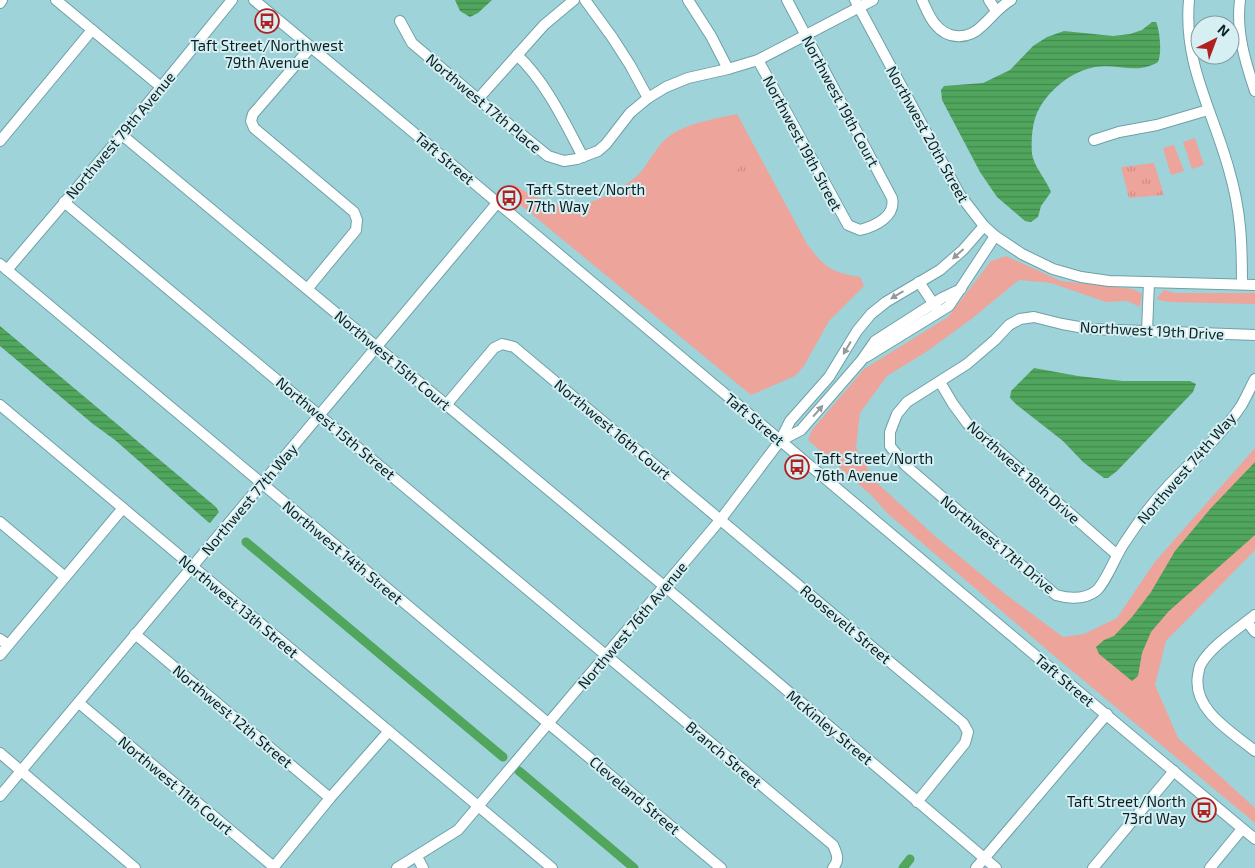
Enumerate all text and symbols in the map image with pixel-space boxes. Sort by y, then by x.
bus stop icon: Taft Street/Northwest 79th Avenue [254,8,280,34]
north arrow [1190,15,1240,65]
text: N [1215,20,1233,40]
street label: Northwest 19th Court [799,32,883,170]
place label: Taft Street/Northwest 79th Avenue [191,36,344,71]
street label: Northwest 17th Place [423,50,545,156]
street label: Northwest 20th Street [883,62,973,206]
street label: Northwest 79th Avenue [62,68,178,202]
street label: Northwest 19th Street [760,72,846,214]
street label: Taft Street [412,128,479,188]
place label: Taft Street/North 77th Way [526,180,645,215]
bus stop icon: Taft Street/North 77th Way [496,185,522,211]
one-way arrow [953,248,965,260]
one-way arrow [891,291,904,300]
street label: Northwest 15th Court [331,306,455,414]
street label: Northwest 19th Drive [1079,317,1225,343]
one-way arrow [842,341,851,354]
street label: Northwest 15th Street [273,373,399,483]
street label: Northwest 16th Court [551,375,675,483]
street label: Taft Street [722,389,789,449]
one-way arrow [812,405,824,417]
street label: Northwest 74th Way [1133,409,1239,527]
street label: Northwest 18th Drive [964,417,1084,527]
street label: Northwest 77th Way [197,440,301,558]
place label: Taft Street/North 76th Avenue [814,449,933,484]
bus stop icon: Taft Street/North 76th Avenue [784,454,810,480]
street label: Northwest 17th Drive [937,491,1059,597]
street label: Northwest 14th Street [279,496,407,608]
street label: Northwest 13th Street [176,551,303,661]
street label: Northwest 76th Avenue [574,558,690,692]
street label: Roosevelt Street [797,581,895,667]
street label: Taft Street [1032,650,1099,710]
street label: Northwest 12th Street [170,661,297,771]
street label: McKinley Street [783,686,877,768]
street label: Branch Street [682,717,766,791]
street label: Northwest 11th Court [115,732,237,838]
street label: Cleveland Street [586,752,684,838]
place label: Taft Street/North 73rd Way [1067,792,1186,827]
bus stop icon: Taft Street/North 73rd Way [1191,797,1217,823]

